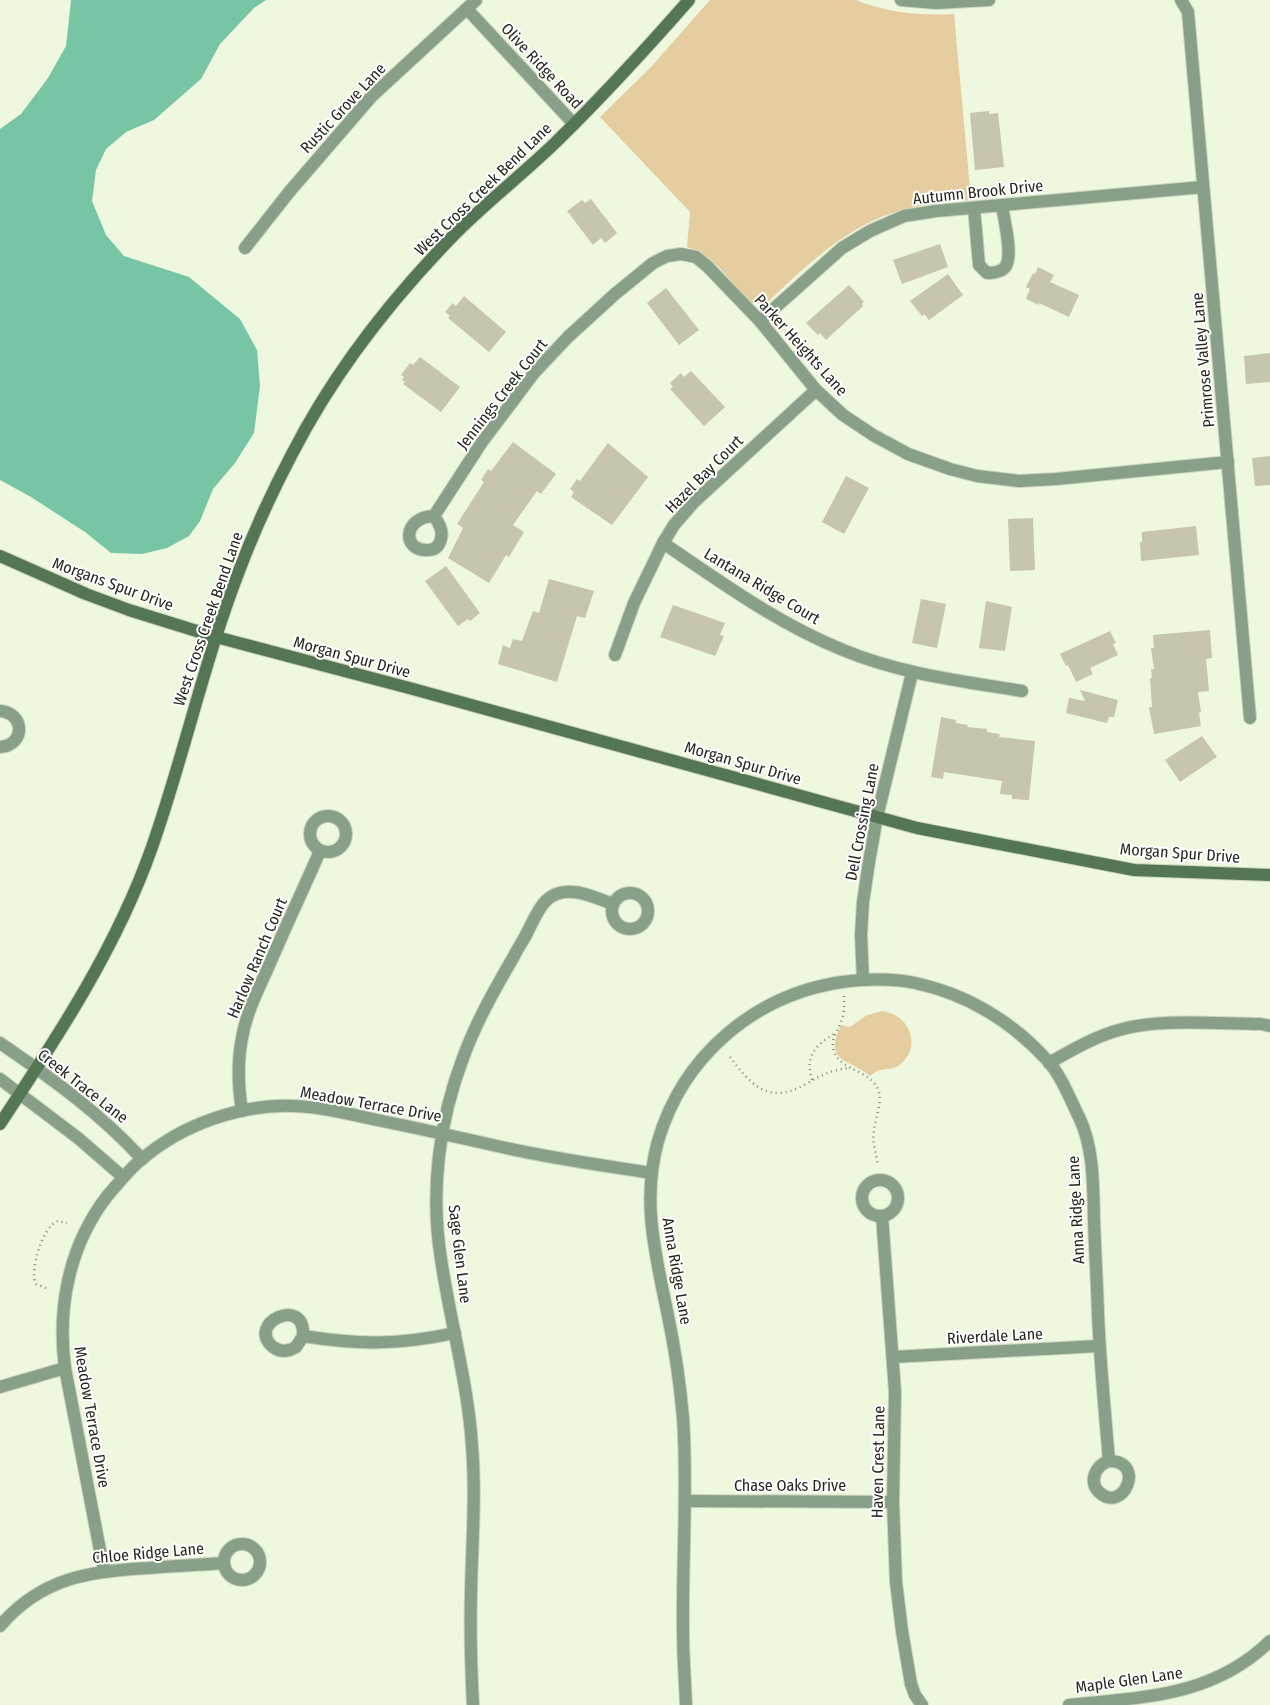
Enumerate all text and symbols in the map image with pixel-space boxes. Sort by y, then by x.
street label: Olive Ridge Road [497,19,587,113]
street label: Rustic Grove Lane [296,59,390,157]
street label: West Cross Creek Bend Lane [411,119,555,259]
street label: Autumn Brook Drive [912,176,1044,208]
street label: Parker Heights Lane [750,290,852,400]
street label: Primrose Valley Lane [1188,292,1218,428]
street label: Jennings Creek Court [453,334,552,453]
street label: Hazel Bay Court [661,431,747,517]
street label: West Cross Creek Bend Lane [169,529,247,709]
street label: Lantana Ridge Court [701,544,824,629]
street label: Morgans Spur Drive [50,553,176,615]
street label: Morgan Spur Drive [291,632,413,682]
street label: Morgan Spur Drive [682,737,804,789]
street label: Dell Crossing Lane [841,762,883,882]
street label: Morgan Spur Drive [1119,839,1241,867]
street label: Harlow Ranch Court [223,894,291,1021]
street label: Creek Trace Lane [34,1045,132,1127]
street label: Meadow Terrace Drive [299,1082,443,1126]
street label: Anna Ridge Lane [1064,1155,1088,1265]
street label: Sage Glen Lane [445,1204,475,1304]
street label: Anna Ridge Lane [658,1216,696,1326]
street label: Riverdale Lane [947,1324,1044,1348]
street label: Meadow Terrace Drive [70,1345,114,1489]
street label: Haven Crest Lane [868,1406,888,1518]
street label: Chase Oaks Drive [734,1476,846,1495]
street label: Chloe Ridge Lane [91,1539,205,1567]
street label: Maple Glen Lane [1074,1663,1184,1697]

